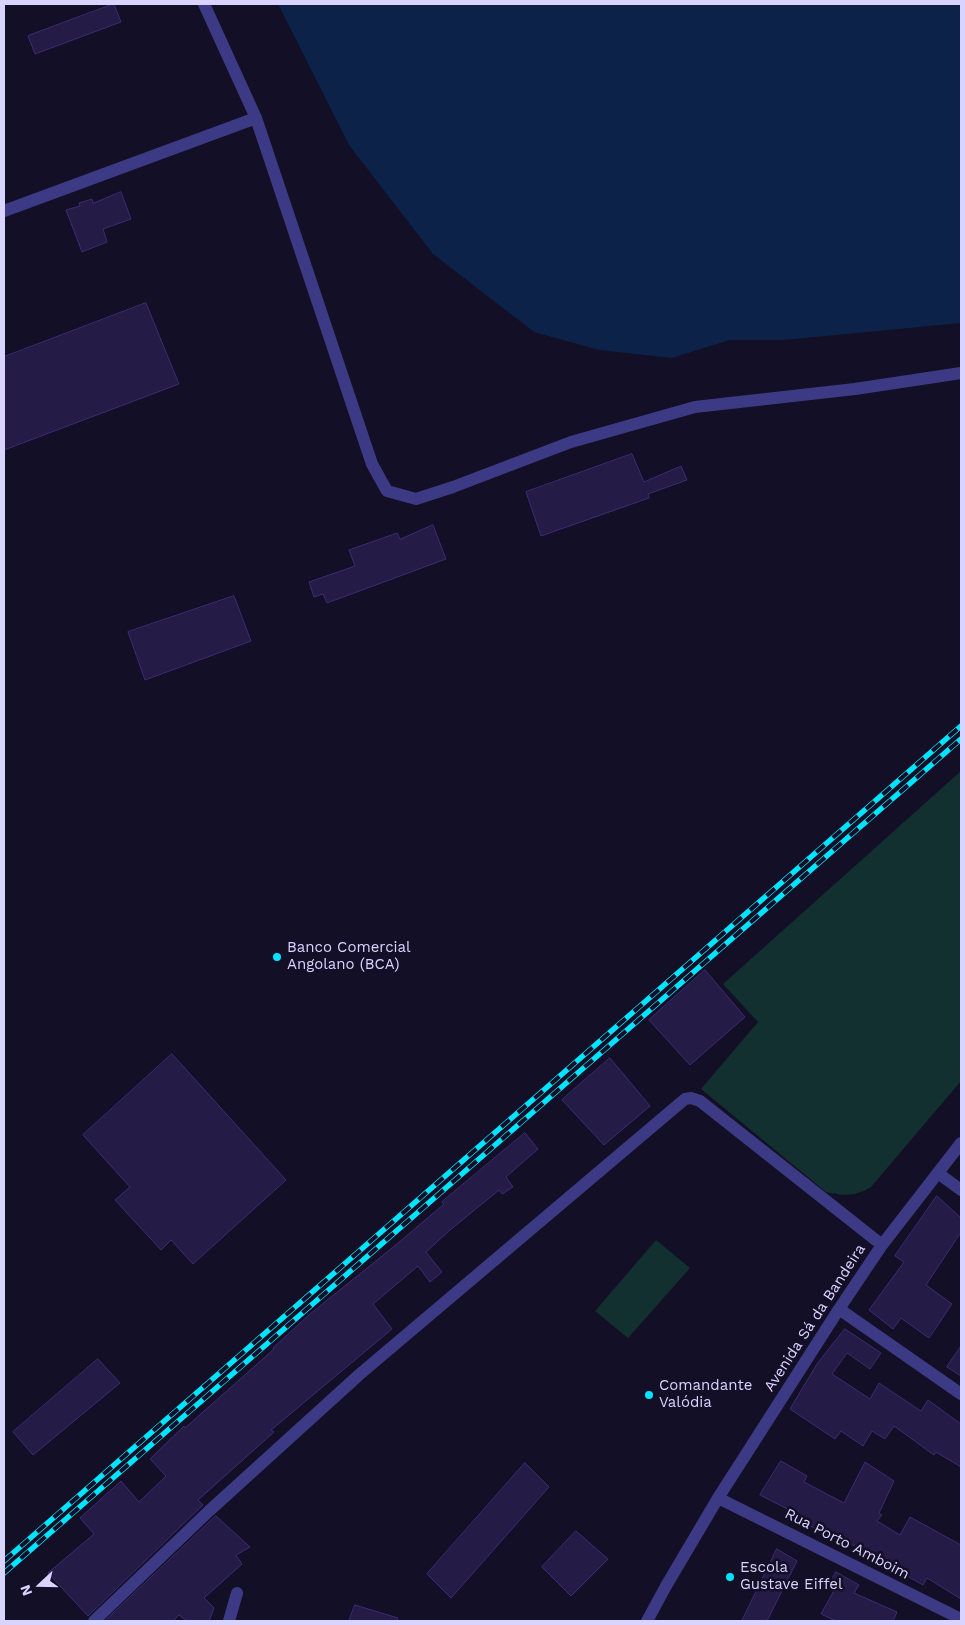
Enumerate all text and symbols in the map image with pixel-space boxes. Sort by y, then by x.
place label: Banco Comercial Angolano (BCA) [287,939,411,974]
marker: Banco Comercial Angolano (BCA) [271,951,283,963]
street label: Avenida Sá da Bandeira [761,1241,869,1395]
place label: Comandante Valódia [659,1377,752,1412]
marker: Comandante Valódia [643,1389,655,1401]
street label: Rua Porto Amboim [782,1505,912,1583]
place label: Escola Gustave Eiffel [740,1559,842,1594]
north arrow [15,1560,65,1610]
marker: Escola Gustave Eiffel [724,1571,736,1583]
text: N [17,1583,35,1598]

